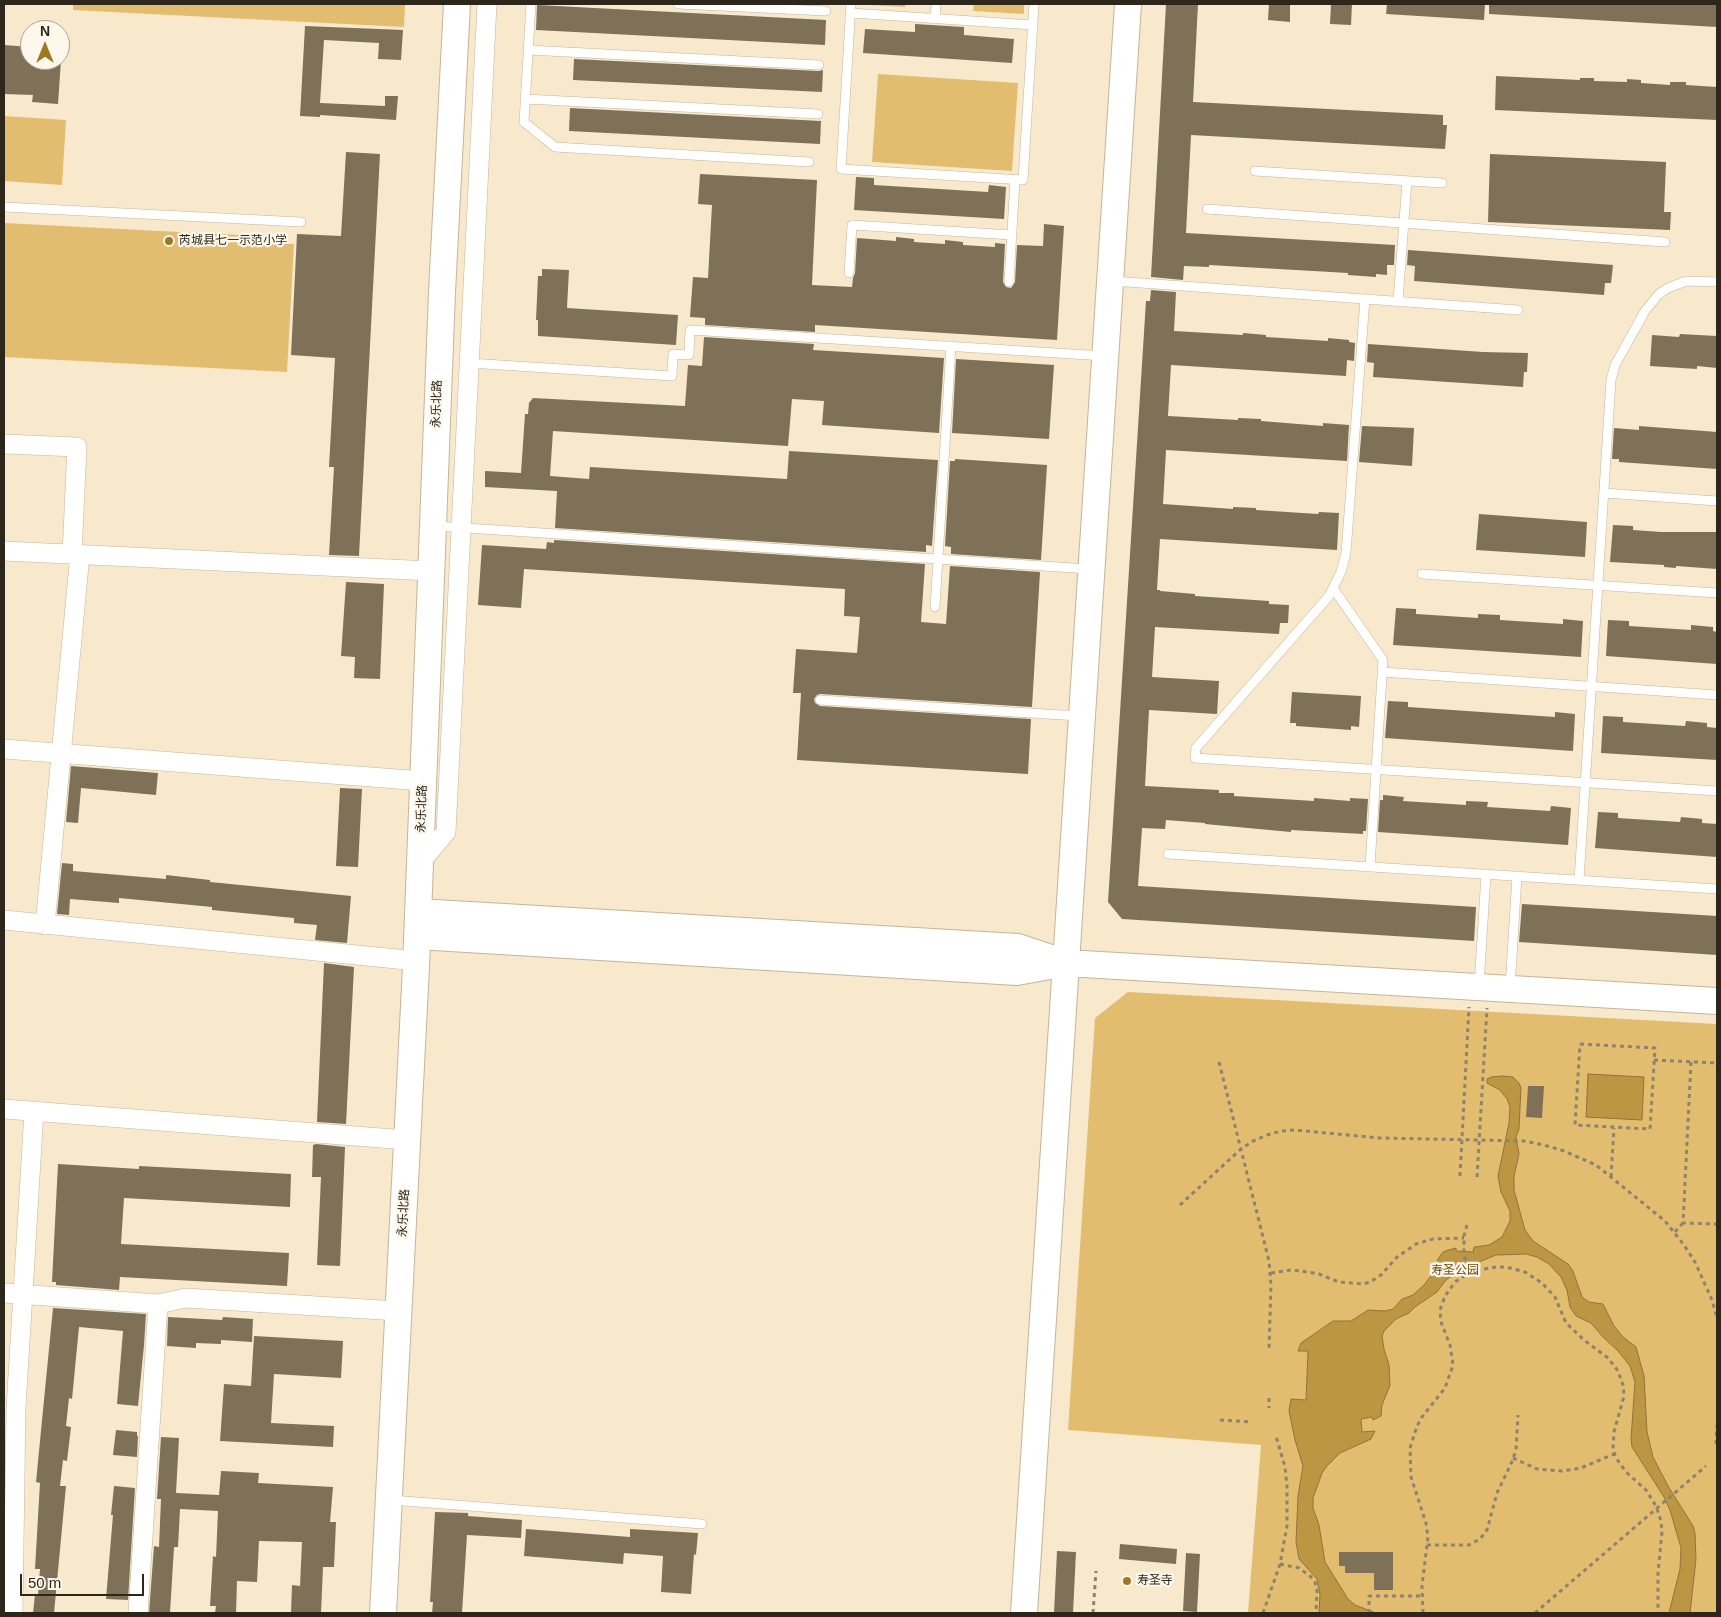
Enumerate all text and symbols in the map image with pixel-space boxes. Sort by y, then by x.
north arrow [20,20,70,70]
text: N [40,23,50,39]
place label: 芮城县七一示范小学 [179,234,287,248]
marker: 芮城县七一示范小学 [163,235,175,247]
street label: 永乐北路 [429,380,445,428]
street label: 永乐北路 [414,785,430,833]
street label: 永乐北路 [396,1189,412,1237]
park label: 寿圣公园 [1431,1264,1479,1278]
scale bar [22,1564,146,1596]
text: 50 m [28,1574,61,1591]
place label: 寿圣寺 [1137,1574,1173,1588]
marker: 寿圣寺 [1121,1575,1133,1587]

